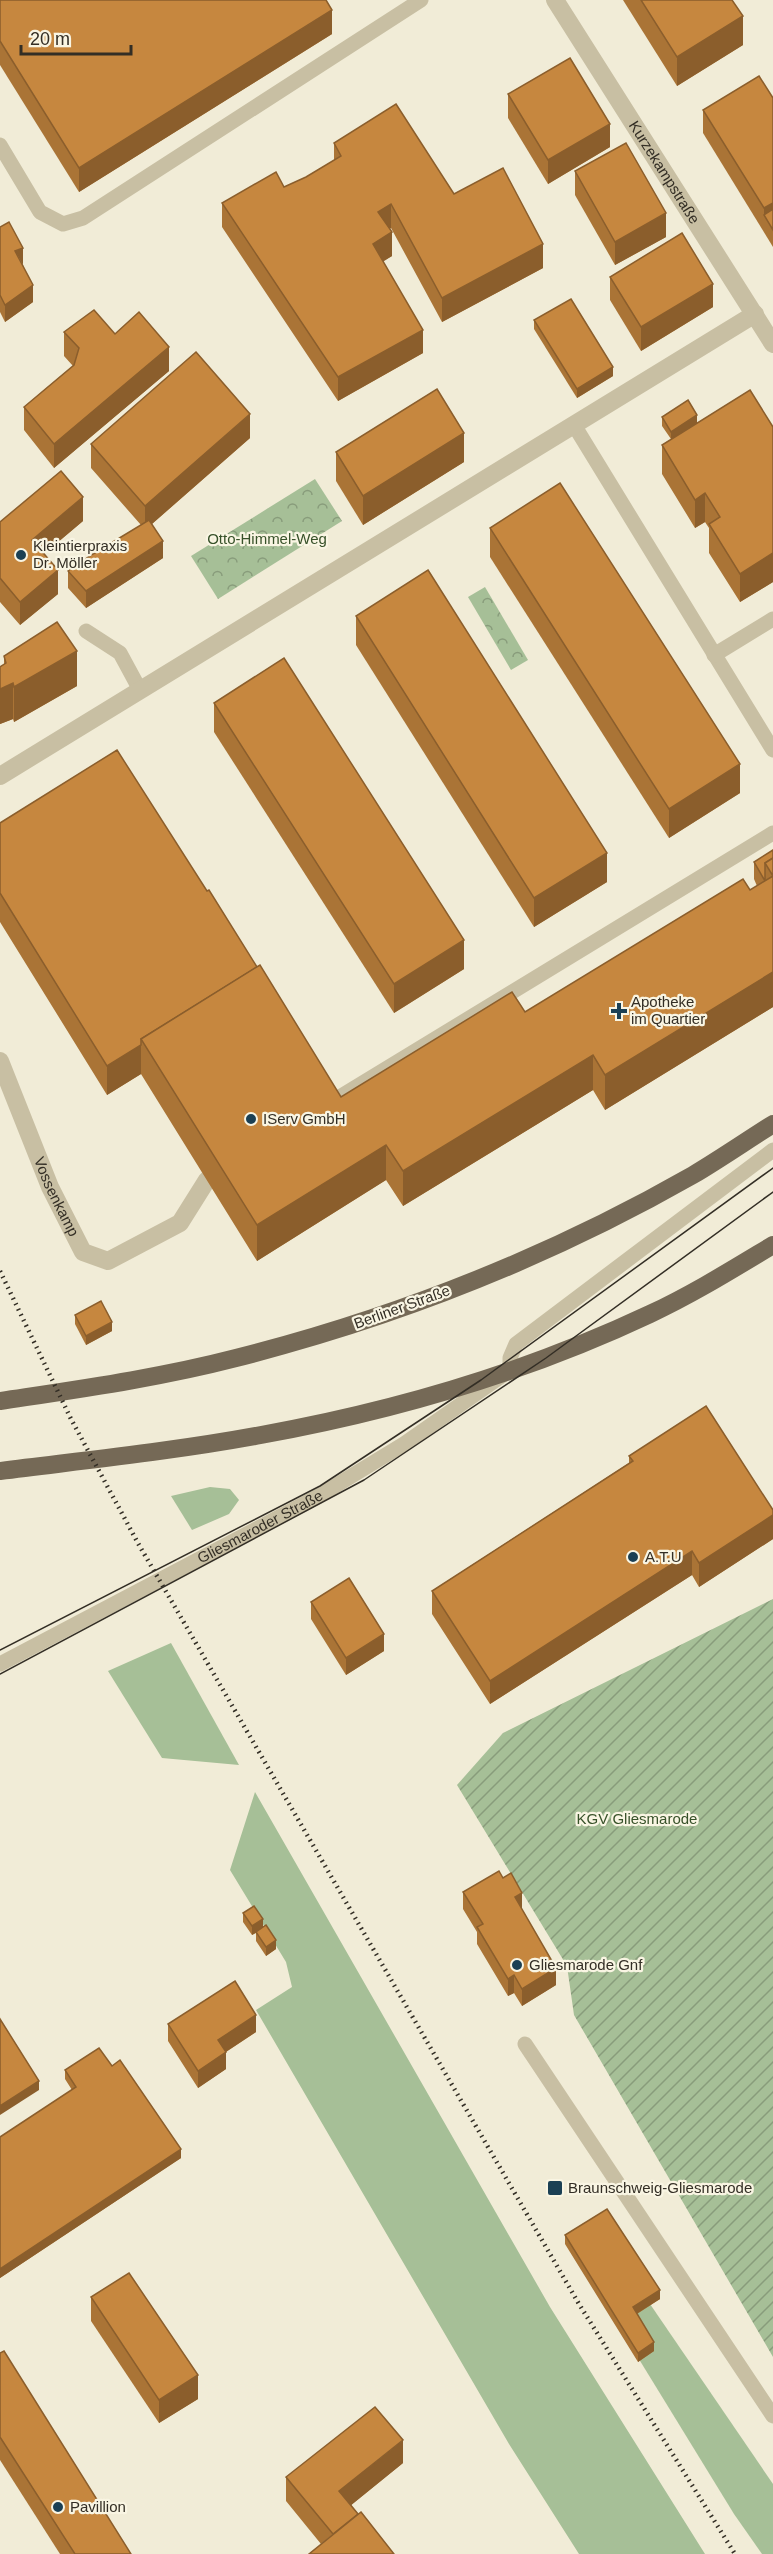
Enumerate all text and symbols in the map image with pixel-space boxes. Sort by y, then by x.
scale bar [21,18,130,56]
text: 20 m [30,29,70,49]
street label: Kurzekampstraße [626,117,703,227]
park label: Otto-Himmel-Weg [207,530,327,547]
place label: Kleintierpraxis Dr. Möller [33,537,127,571]
marker: Kleintierpraxis Dr. Möller [14,548,28,562]
place label: Apotheke im Quartier [631,993,705,1027]
marker: Apotheke im Quartier [612,1004,626,1018]
place label: IServ GmbH [263,1110,346,1127]
marker: IServ GmbH [244,1112,258,1126]
street label: Vossenkamp [31,1154,83,1239]
street label: Berliner Straße [352,1281,452,1332]
street label: Gliesmaroder Straße [194,1487,326,1567]
place label: A.T.U [645,1548,682,1565]
marker: A.T.U [626,1550,640,1564]
park label: KGV Gliesmarode [577,1810,697,1827]
place label: Gliesmarode Gnf [529,1956,643,1973]
marker: Gliesmarode Gnf [510,1958,524,1972]
marker: Braunschweig-Gliesmarode [546,2179,564,2197]
place label: Braunschweig-Gliesmarode [568,2179,752,2196]
place label: Pavillion [70,2498,126,2515]
marker: Pavillion [51,2500,65,2514]

